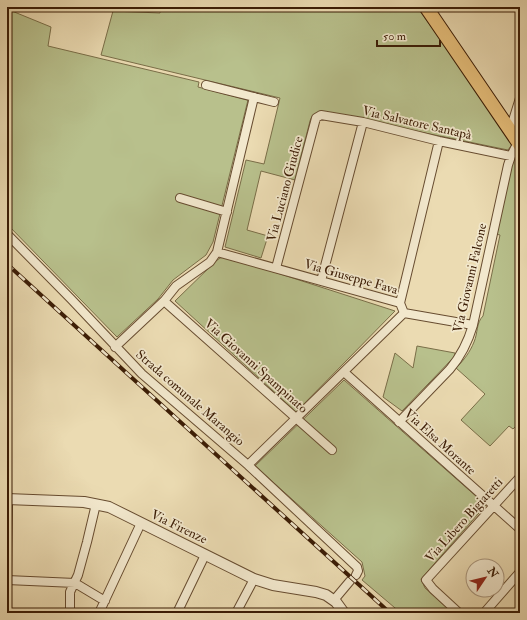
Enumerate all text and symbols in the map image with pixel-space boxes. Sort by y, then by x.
scale bar [377,22,440,48]
text: 50 m [383,29,407,44]
street label: Via Salvatore Santapà [361,103,474,144]
street label: Via Luciano Giudice [263,134,307,243]
street label: Via Giovanni Falcone [450,221,490,334]
street label: Via Giuseppe Fava [302,256,400,299]
street label: Via Giovanni Spampinato [200,315,311,417]
street label: Strada comunale Marangio [132,347,248,449]
street label: Via Elsa Morante [401,406,480,479]
street label: Via Libero Bigiaretti [422,474,507,566]
street label: Via Firenze [148,506,210,548]
north arrow [465,558,505,598]
text: N [484,564,502,581]

